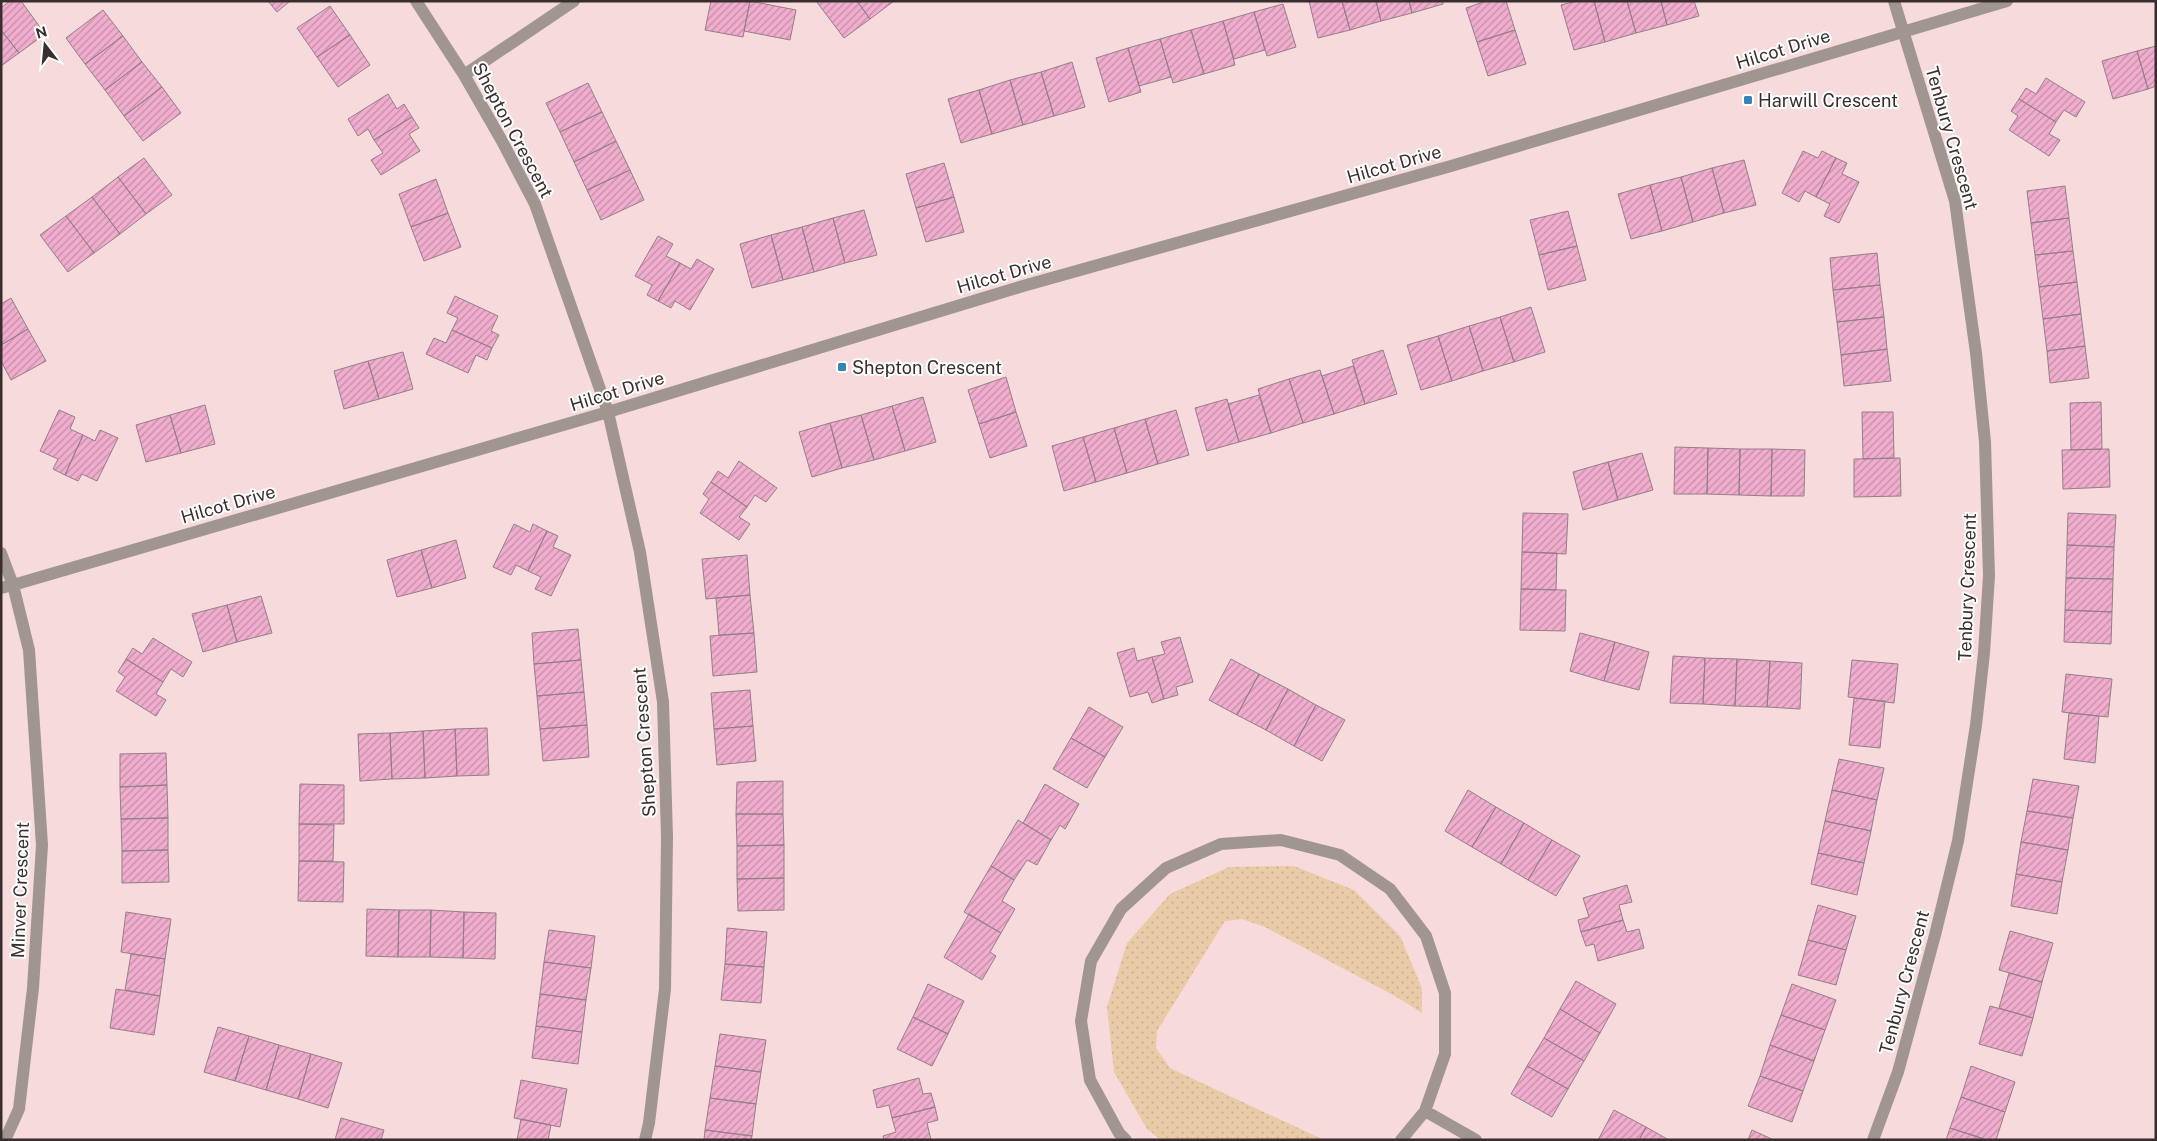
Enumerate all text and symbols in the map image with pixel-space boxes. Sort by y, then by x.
north arrow [20,20,70,70]
text: N [34,23,49,42]
street label: Hilcot Drive [1733,25,1833,73]
street label: Shepton Crescent [468,59,558,201]
street label: Tenbury Crescent [1922,64,1982,212]
place label: Harwill Crescent [1758,90,1898,111]
marker: Harwill Crescent [1742,94,1754,106]
street label: Hilcot Drive [1344,140,1444,188]
street label: Hilcot Drive [954,250,1054,298]
place label: Shepton Crescent [852,357,1002,378]
marker: Shepton Crescent [836,361,848,373]
street label: Hilcot Drive [567,367,667,415]
street label: Hilcot Drive [178,480,278,528]
street label: Tenbury Crescent [1954,513,1980,661]
street label: Shepton Crescent [628,666,660,818]
street label: Minver Crescent [7,821,33,959]
street label: Tenbury Crescent [1875,908,1933,1056]

